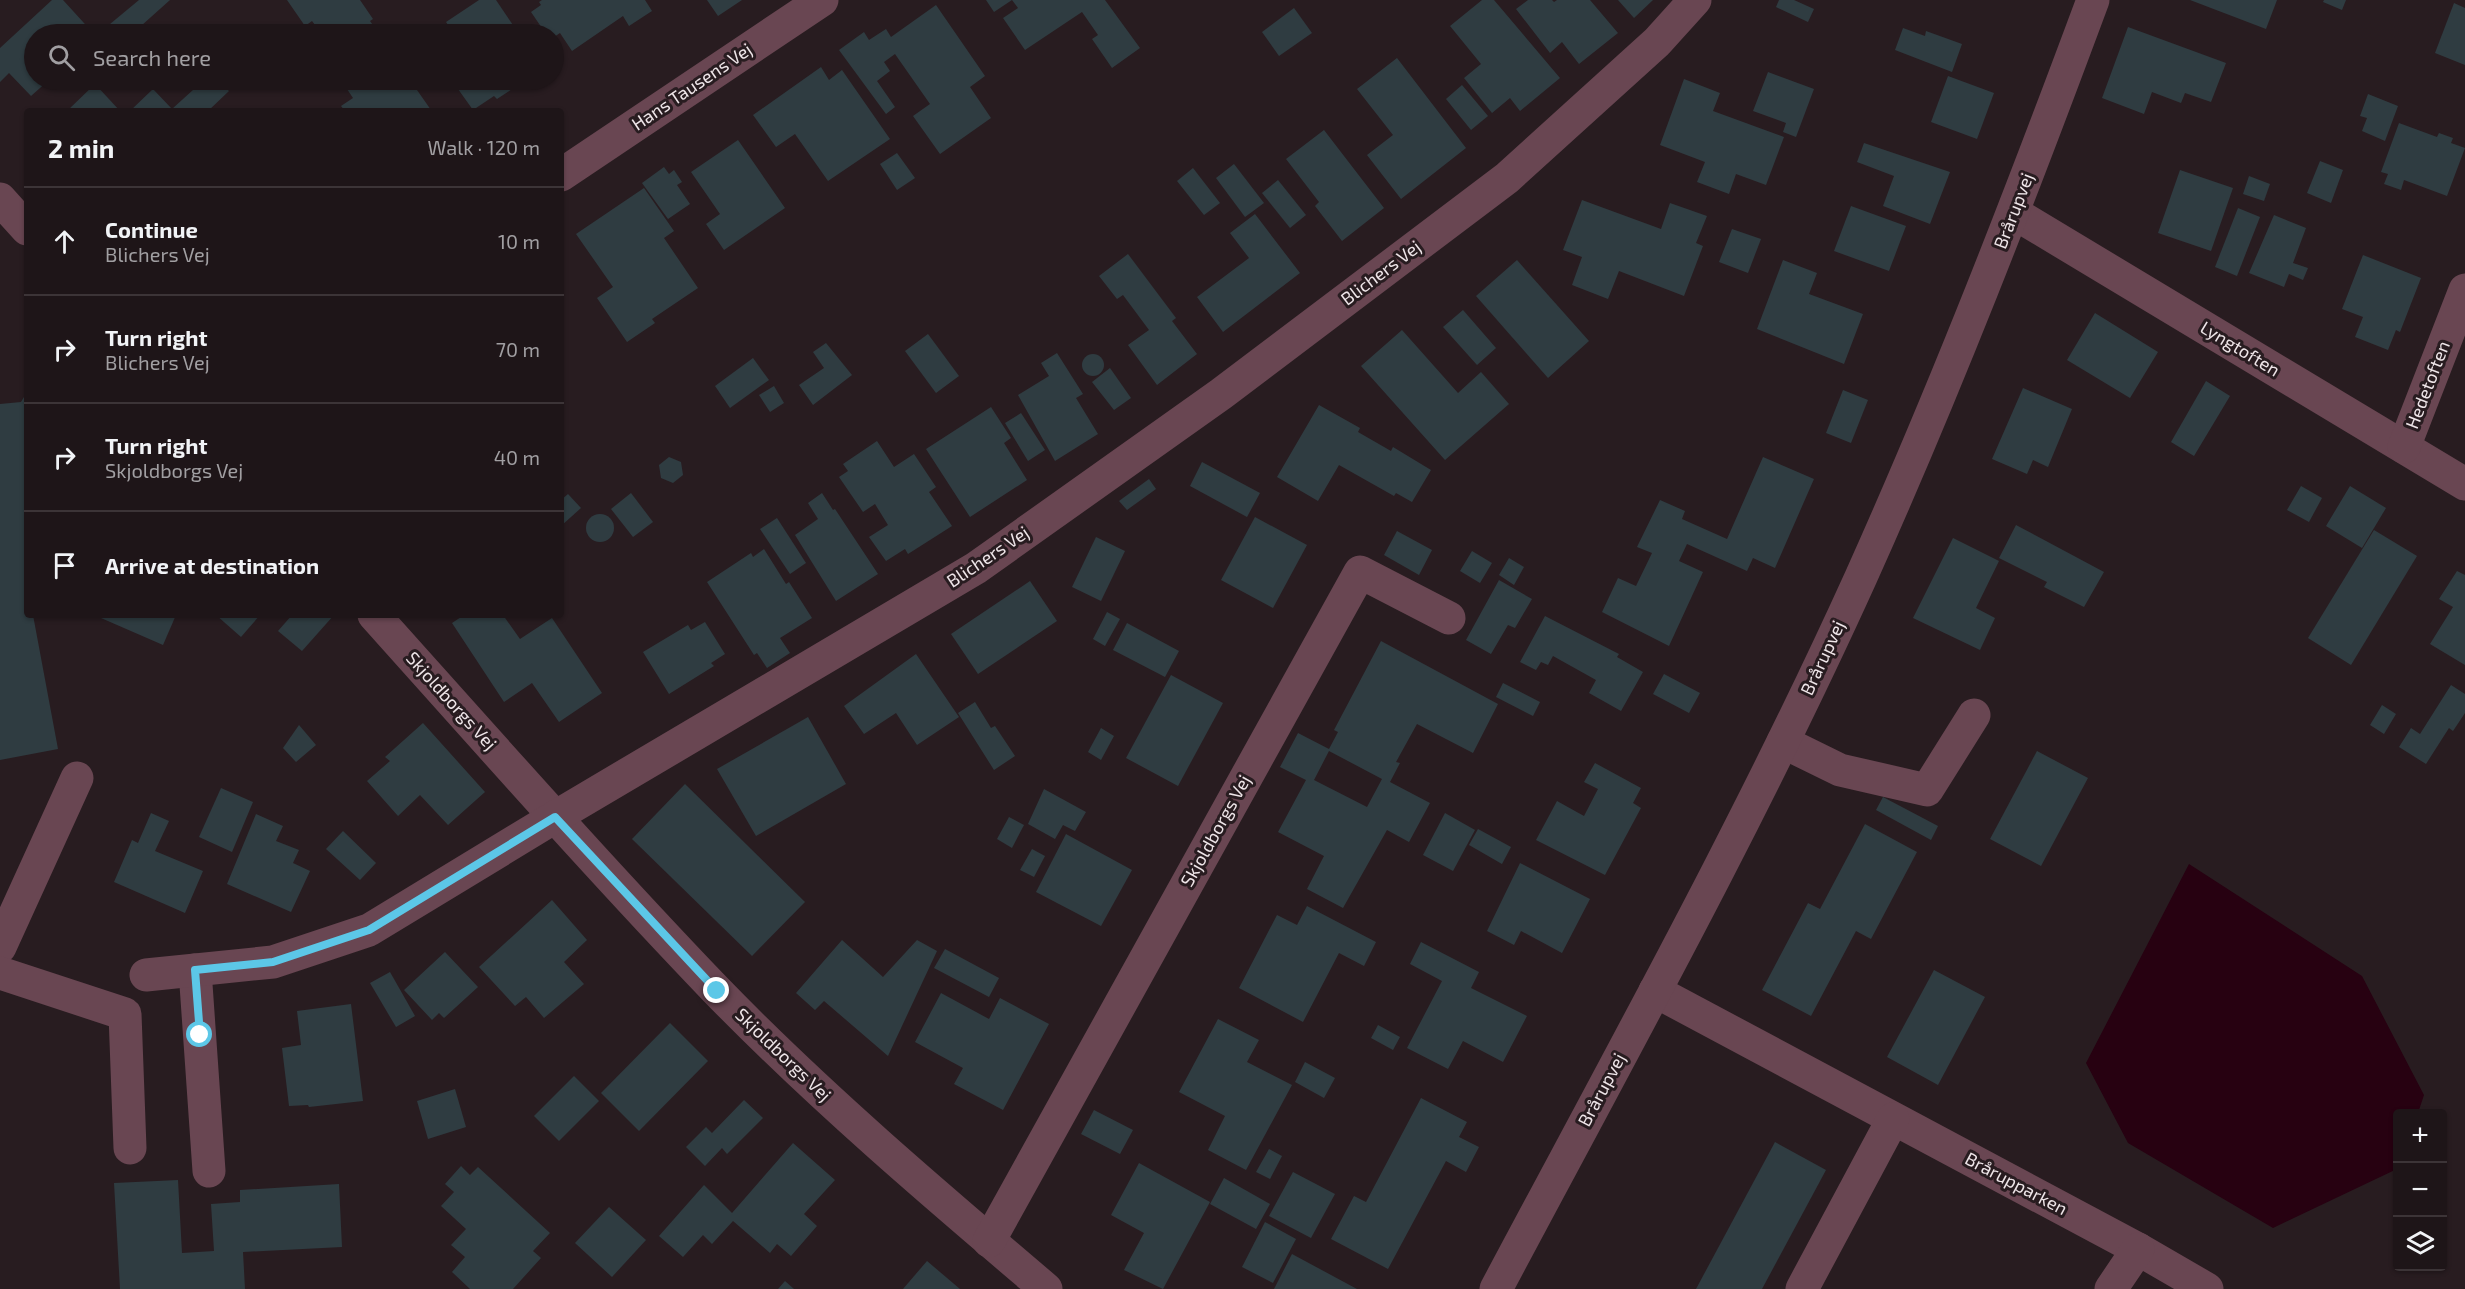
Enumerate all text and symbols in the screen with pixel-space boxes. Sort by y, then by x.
search box [24,24,564,90]
street label: Hans Tausens Vej [627,38,756,135]
icon: search [45,41,78,74]
text: Search here [93,44,211,70]
text: 2 min [48,132,114,163]
text: Walk · 120 m [428,135,540,159]
street label: Brårupvej [1989,170,2038,252]
text: Continue [105,216,198,242]
icon: ahead [48,225,81,258]
text: 10 m [498,229,540,253]
street label: Blichers Vej [1336,235,1425,309]
text: Blichers Vej [105,242,210,266]
street label: Lyngtoften [2197,316,2284,380]
text: Turn right [105,324,207,350]
icon: right [48,333,81,366]
text: 70 m [496,337,540,361]
street label: Hedetoften [2400,337,2454,432]
text: Blichers Vej [105,350,210,374]
text: Turn right [105,432,207,458]
icon: right [48,441,81,474]
text: 40 m [494,445,540,469]
text: Skjoldborgs Vej [105,458,243,482]
street label: Blichers Vej [942,521,1033,592]
icon: arrive [48,549,81,582]
text: Arrive at destination [105,552,319,578]
street label: Brårupvej [1795,617,1849,698]
street label: Skjoldborgs Vej [402,647,502,754]
street label: Skjoldborgs Vej [1175,771,1255,890]
route end [703,977,729,1003]
street label: Skjoldborgs Vej [731,1003,836,1105]
route start [186,1021,212,1047]
street label: Brårupvej [1573,1049,1630,1130]
map controls [2393,1109,2447,1271]
button: + [2393,1109,2447,1163]
street label: Brårupparken [1962,1147,2071,1219]
button: − [2393,1163,2447,1217]
button: layers [2393,1217,2447,1271]

